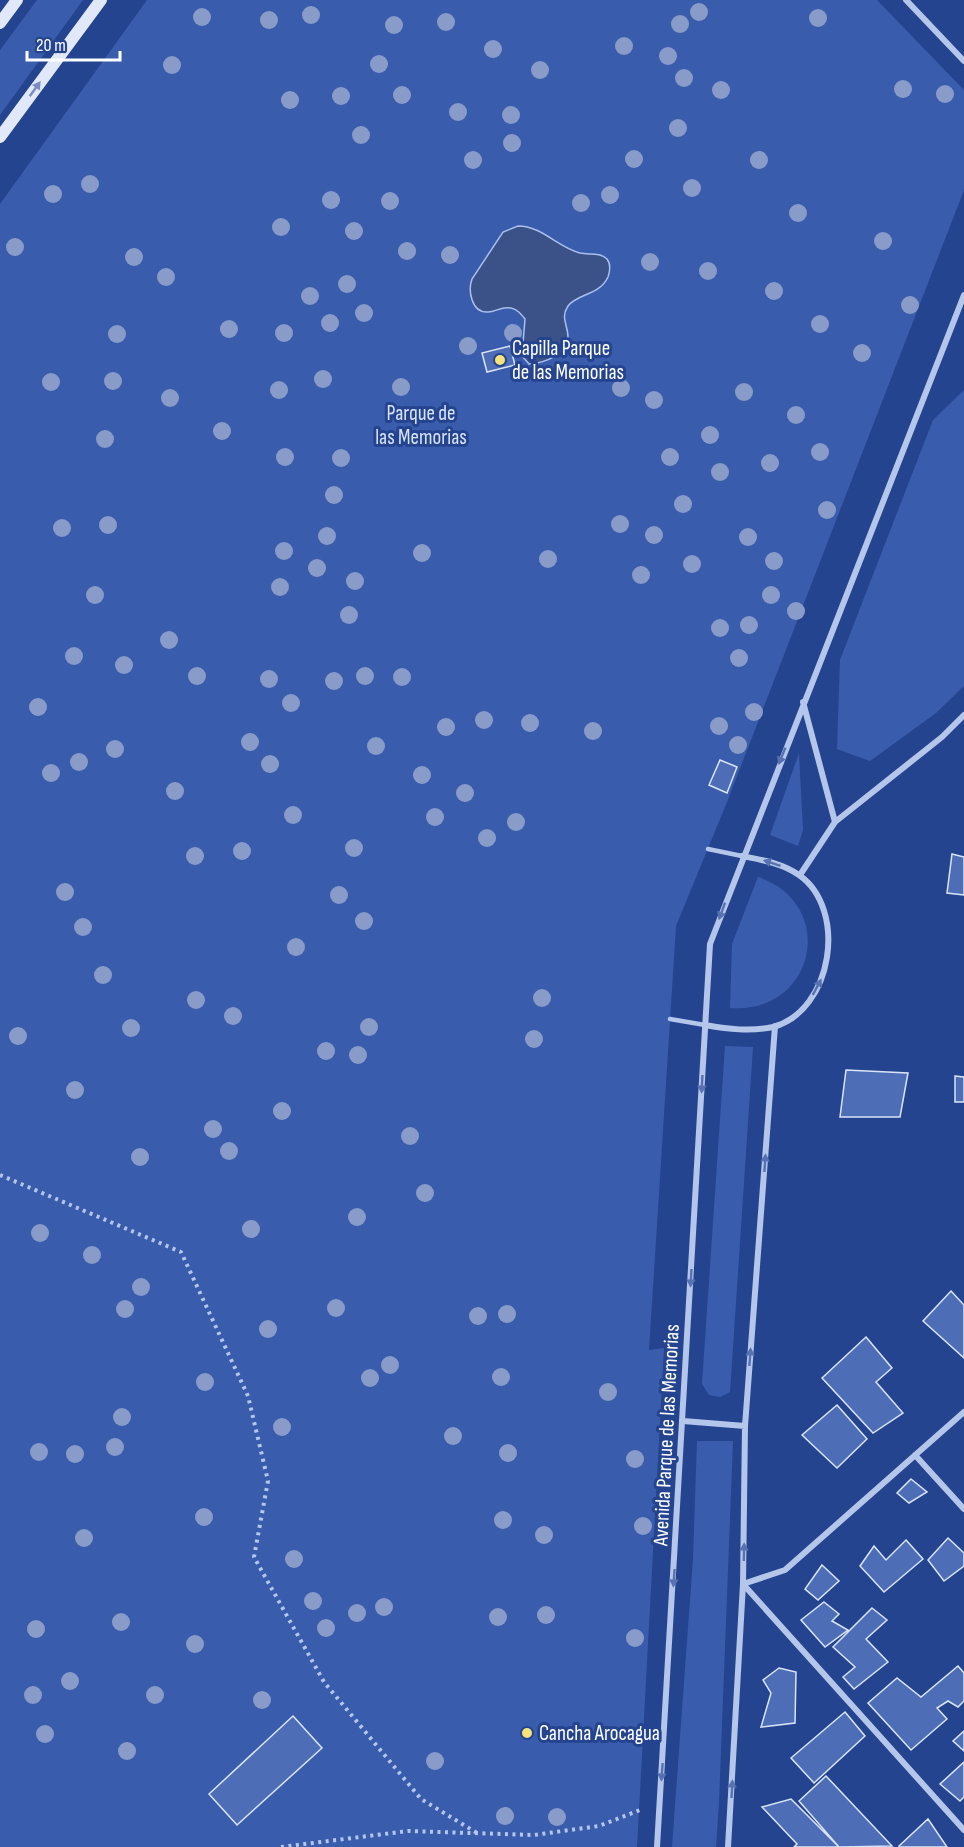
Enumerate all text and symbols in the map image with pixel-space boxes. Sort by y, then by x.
scale bar [27,24,120,62]
text: 20 m [36,35,66,56]
one-way arrow [28,82,40,97]
place label: Capilla Parque de las Memorias [512,336,624,385]
marker: Capilla Parque de las Memorias [493,353,507,367]
park label: Parque de las Memorias [375,401,467,450]
one-way arrow [776,748,786,766]
one-way arrow [763,858,781,868]
one-way arrow [717,902,726,920]
one-way arrow [812,978,822,995]
one-way arrow [697,1074,706,1093]
one-way arrow [760,1153,770,1172]
one-way arrow [687,1269,696,1288]
street label: Avenida Parque de las Memorias [648,1324,685,1548]
one-way arrow [746,1348,755,1367]
one-way arrow [739,1542,748,1561]
one-way arrow [669,1568,678,1587]
place label: Cancha Arocagua [539,1721,660,1746]
marker: Cancha Arocagua [520,1726,534,1740]
one-way arrow [657,1763,666,1782]
one-way arrow [727,1779,736,1798]

